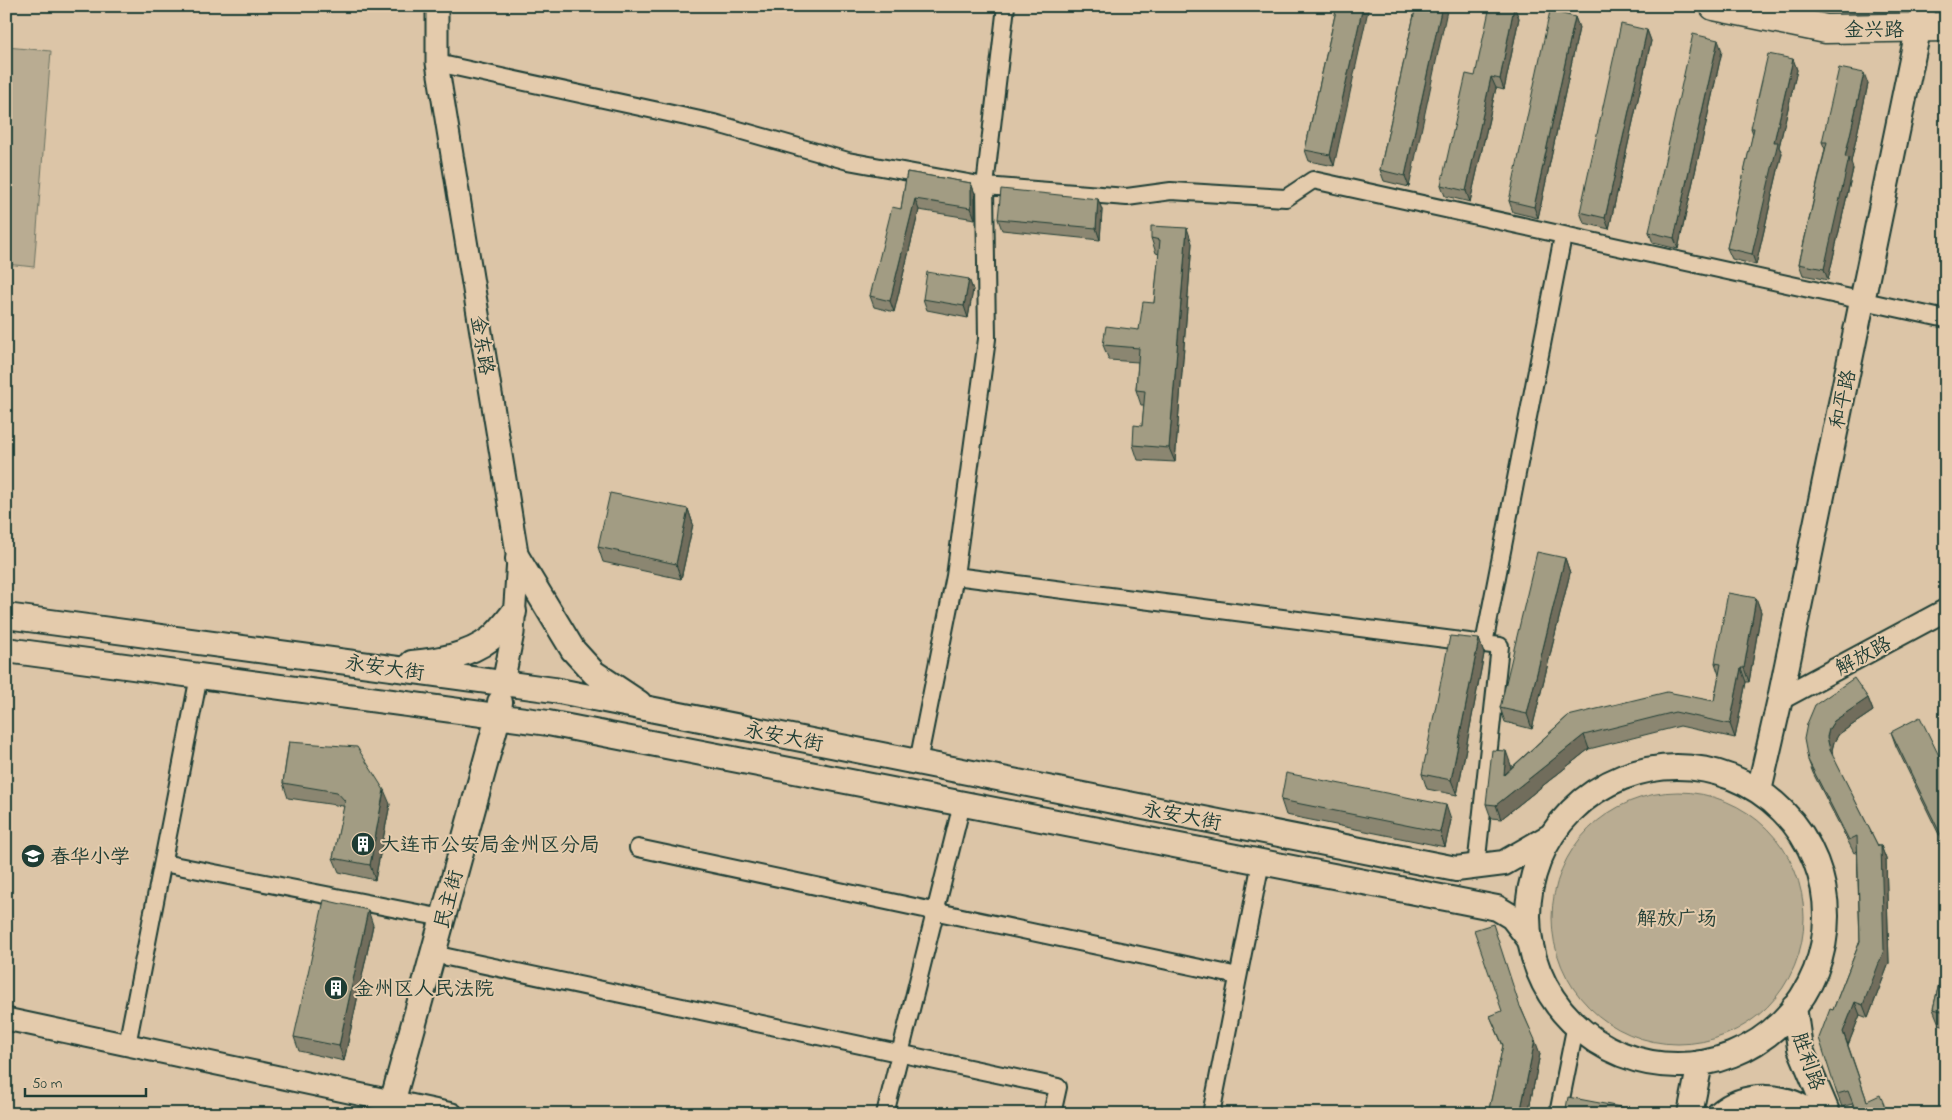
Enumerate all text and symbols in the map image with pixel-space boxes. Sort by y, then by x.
street label: 金兴路 [1844,17,1905,46]
street label: 金东路 [462,313,500,378]
street label: 和平路 [1824,366,1865,432]
street label: 解放路 [1831,630,1898,684]
street label: 永安大街 [343,650,426,689]
street label: 永安大街 [741,717,826,760]
street label: 永安大街 [1139,796,1224,839]
building icon: 大连市公安局金州区分局 [350,831,376,857]
place label: 大连市公安局金州区分局 [380,832,600,861]
school or university icon: 春华小学 [20,843,46,869]
place label: 春华小学 [50,844,130,873]
street label: 民主街 [429,867,472,932]
park label: 解放广场 [1637,906,1717,935]
building icon: 金州区人民法院 [323,975,349,1001]
place label: 金州区人民法院 [354,976,494,1005]
street label: 胜利路 [1783,1029,1830,1096]
scale bar [25,1065,146,1097]
text: 50 m [32,1073,63,1095]

